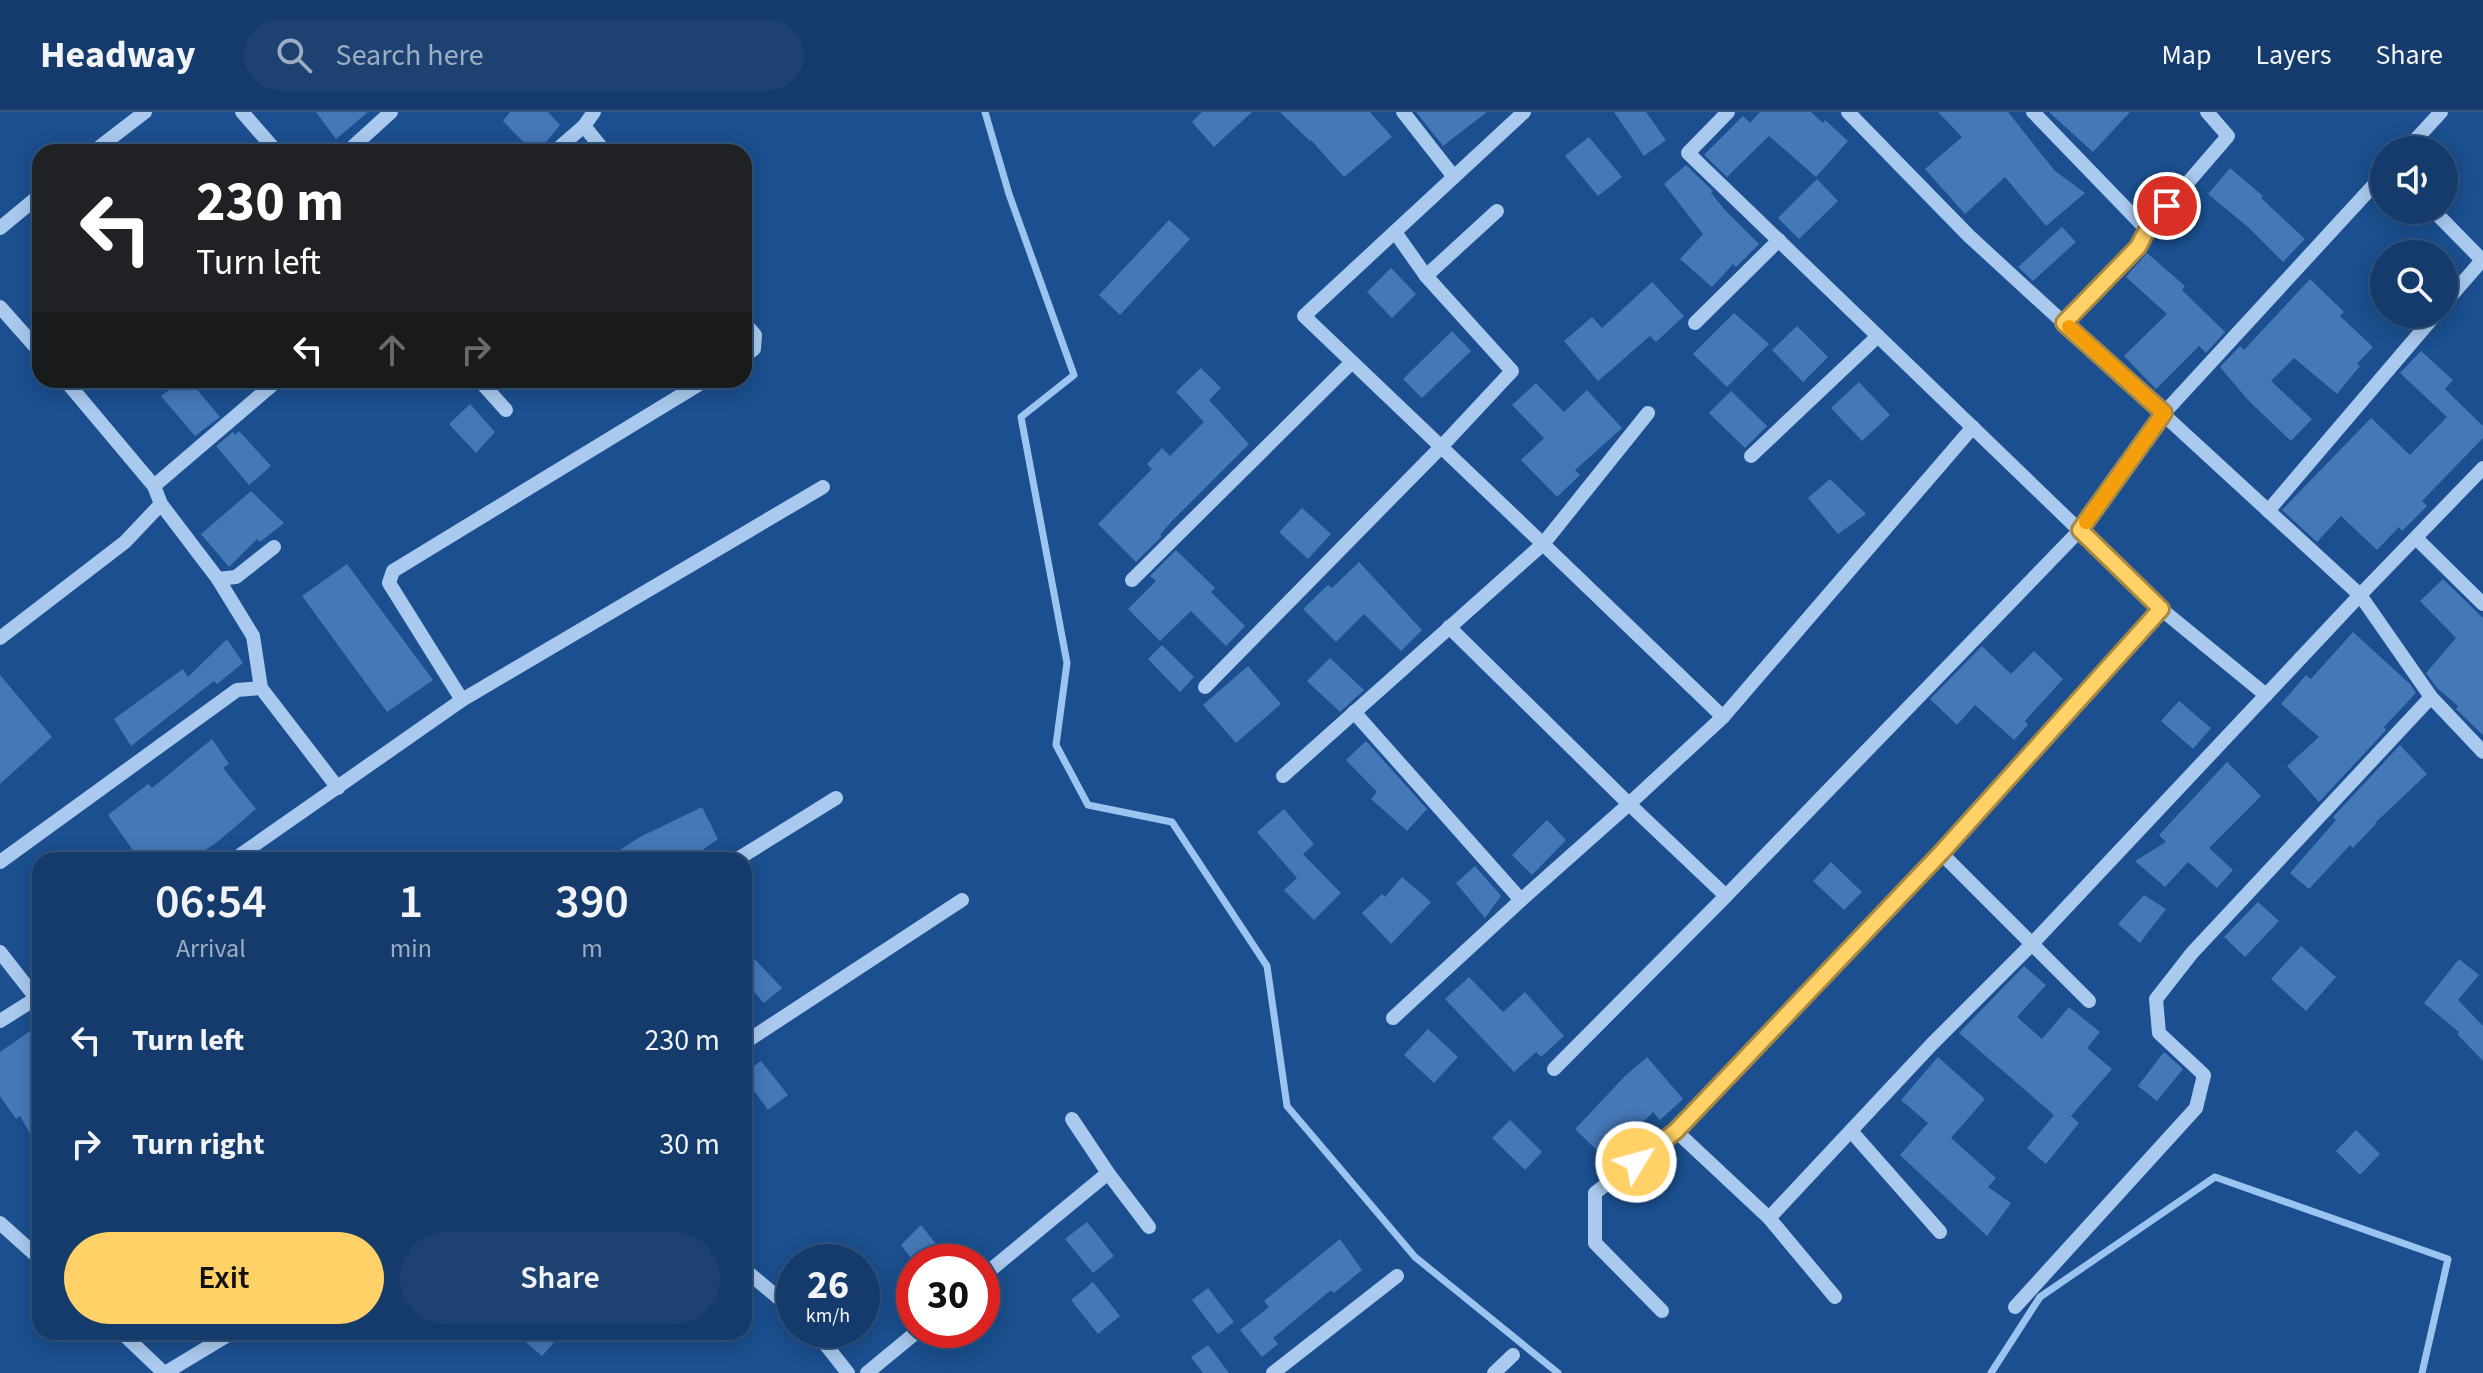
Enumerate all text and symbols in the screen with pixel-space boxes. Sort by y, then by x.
search box [244,19,804,91]
text: Headway [40,28,196,82]
icon: search [272,33,316,77]
text: Search here [336,34,484,77]
text: Map [2161,35,2211,75]
text: Layers [2255,35,2331,75]
text: Share [2375,35,2443,75]
map controls [2370,136,2458,328]
button: sound [2370,136,2458,224]
text: 230 m [196,163,344,242]
pin [2133,172,2201,240]
icon: left [64,176,168,280]
icon: arrive [2145,184,2189,228]
text: Turn left [196,237,321,288]
button: search [2370,240,2458,328]
icon: left [286,328,330,372]
icon: ahead [370,328,414,372]
icon: right [454,328,498,372]
text: 06:54 [155,868,267,936]
text: 1 [399,868,423,936]
text: 390 [555,868,629,936]
text: Arrival [176,930,246,967]
text: min [390,930,432,967]
text: m [581,930,603,967]
icon: left [64,1018,108,1062]
text: Turn left [132,1019,244,1062]
text: 230 m [644,1019,720,1062]
position arrow [1594,1120,1678,1204]
icon: right [64,1122,108,1166]
text: Turn right [132,1123,264,1166]
text: 30 m [659,1123,720,1166]
button: Exit [64,1232,384,1324]
button: Share [400,1232,720,1324]
speed limit sign: 30 [896,1244,1000,1348]
text: 26 [807,1257,849,1314]
text: km/h [806,1302,850,1330]

